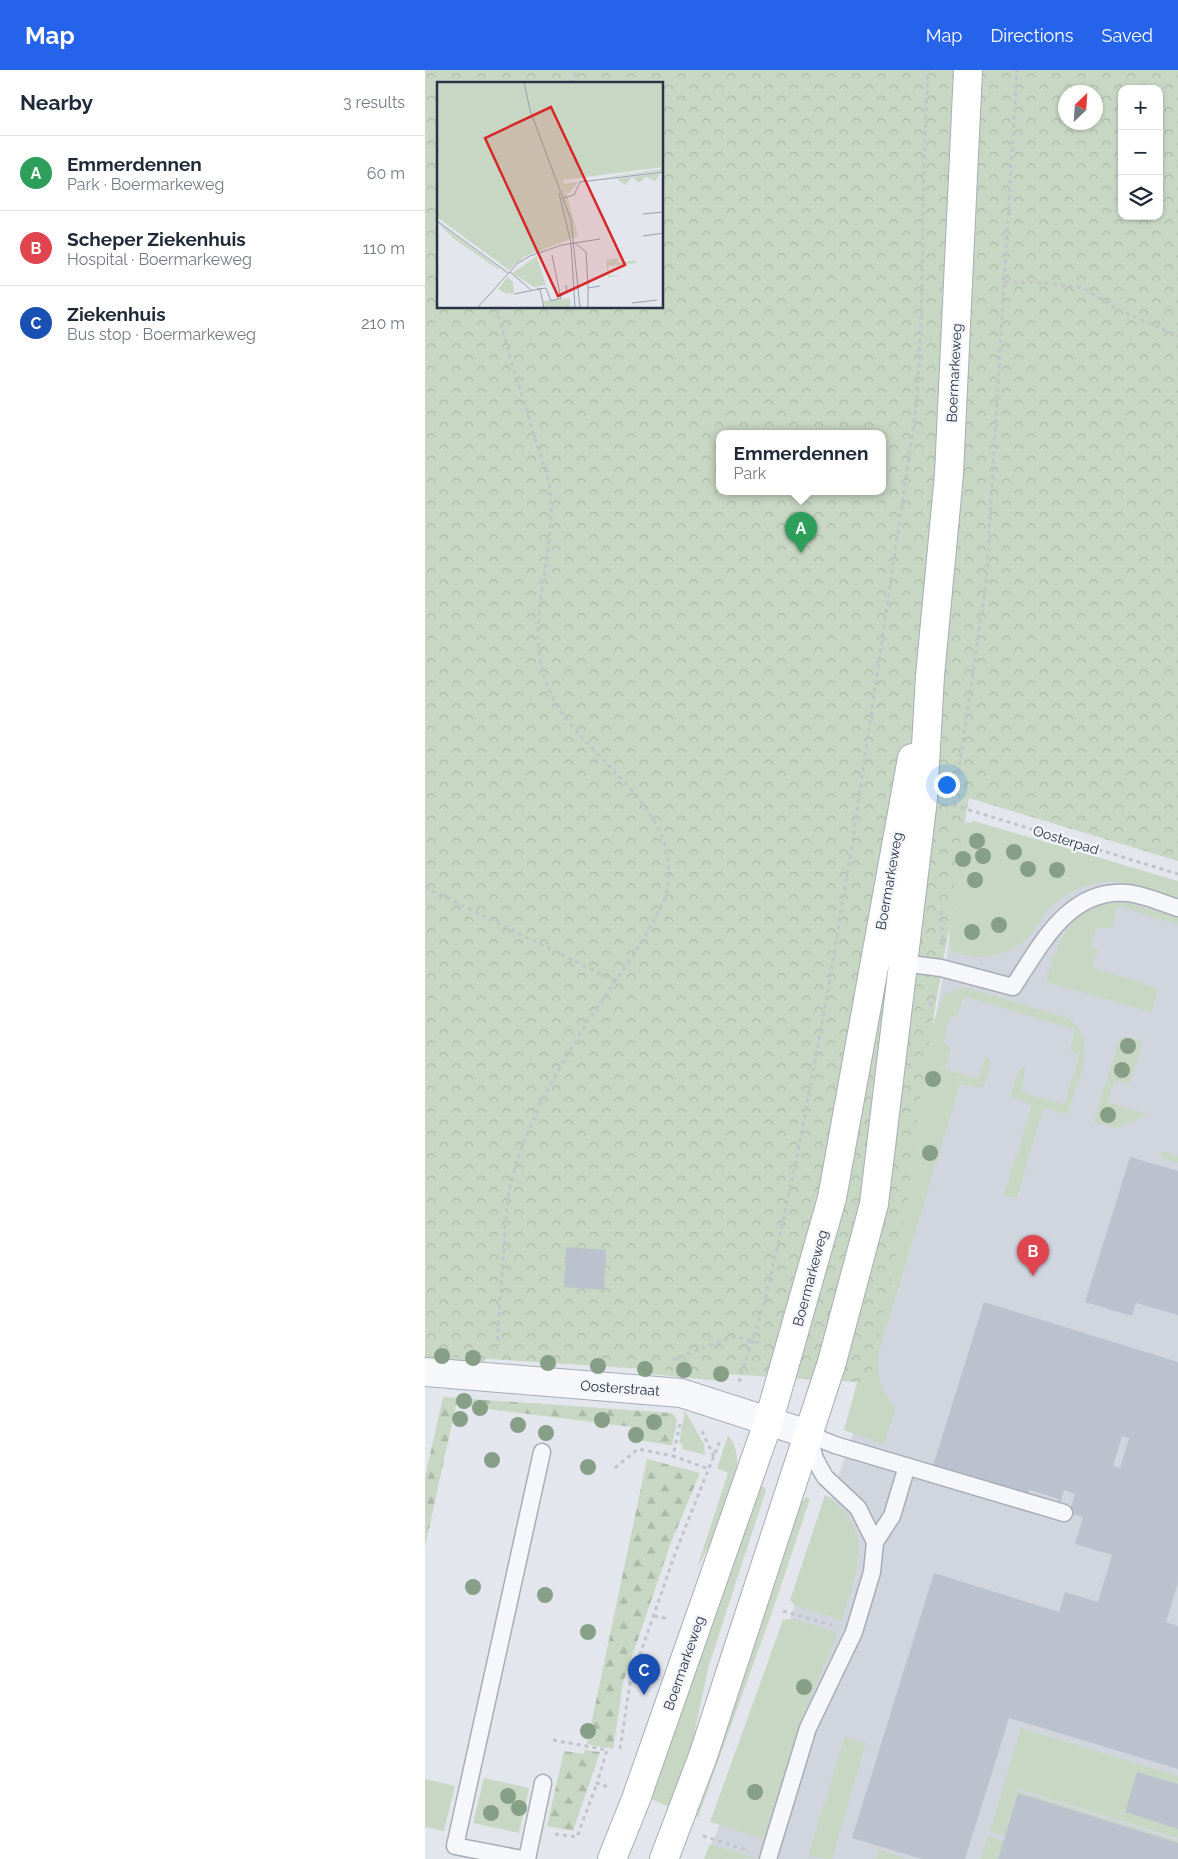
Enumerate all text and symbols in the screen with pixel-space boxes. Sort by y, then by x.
text: Map [25,21,75,50]
text: Map [926,25,962,46]
text: Directions [990,25,1074,46]
text: Saved [1102,25,1153,46]
inset map [437,82,664,309]
north arrow [1058,85,1103,130]
map controls [1118,85,1163,220]
button: + [1118,85,1163,130]
text: Nearby [20,90,93,115]
text: 3 results [343,93,405,112]
button: − [1118,130,1163,175]
text: Emmerdennen [67,153,202,175]
text: A [31,164,41,183]
text: 60 m [367,164,405,183]
text: Park · Boermarkeweg [67,175,224,194]
button: layers [1118,175,1163,220]
text: Scheper Ziekenhuis [67,228,246,250]
text: B [31,239,41,258]
text: 110 m [363,239,405,258]
text: Hospital · Boermarkeweg [67,250,252,269]
text: Ziekenhuis [67,303,166,325]
text: C [31,314,41,333]
text: 210 m [361,314,405,333]
street label: Boermarkeweg [943,323,965,423]
text: Bus stop · Boermarkeweg [67,325,256,344]
popup [716,430,886,495]
text: Emmerdennen [734,442,868,464]
text: Park [734,464,766,483]
pin: A [785,512,817,553]
your location [934,772,960,798]
street label: Oosterpad [1031,822,1101,858]
street label: Boermarkeweg [873,831,905,931]
street label: Boermarkeweg [789,1228,831,1328]
pin: B [1017,1235,1049,1276]
street label: Oosterstraat [580,1377,661,1399]
street label: Boermarkeweg [660,1613,708,1713]
pin: C [628,1654,660,1695]

